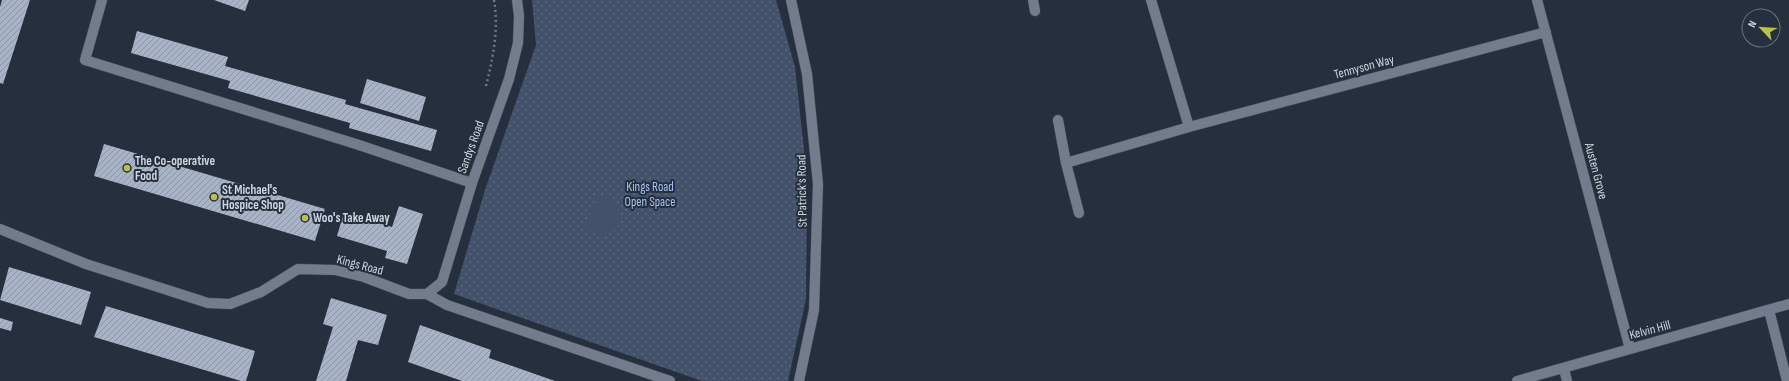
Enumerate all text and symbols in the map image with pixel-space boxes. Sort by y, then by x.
north arrow [1741,8,1781,48]
text: N [1745,18,1760,29]
street label: Tennyson Way [1332,51,1396,83]
street label: Sandys Road [454,118,488,176]
street label: Austen Grove [1581,140,1611,201]
place label: The Co-operative Food [135,153,215,184]
street label: St Patrick's Road [793,155,811,227]
marker: The Co-operative Food [122,163,132,173]
park label: Kings Road Open Space [625,179,675,210]
place label: St Michael's Hospice Shop [222,182,284,213]
marker: St Michael's Hospice Shop [209,192,219,202]
place label: Woo's Take Away [313,210,390,226]
marker: Woo's Take Away [300,213,310,223]
street label: Kings Road [335,251,385,279]
street label: Kelvin Hill [1628,317,1672,343]

